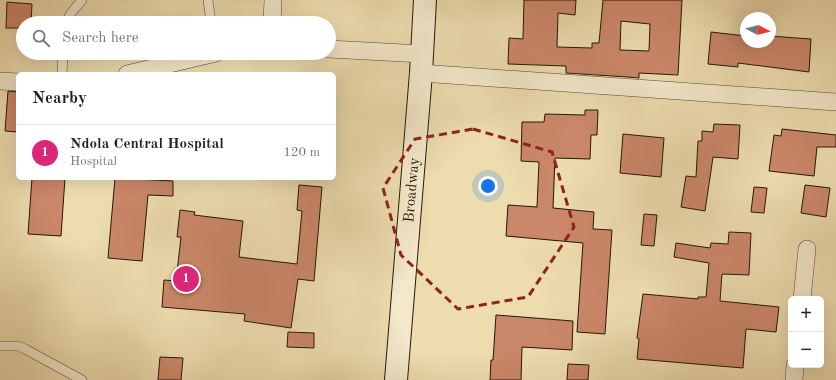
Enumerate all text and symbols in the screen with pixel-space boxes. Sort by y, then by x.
north arrow [740,12,776,48]
search box [16,16,336,60]
icon: search [30,27,52,49]
text: Search here [62,31,139,46]
text: Nearby [32,90,87,107]
text: Ndola Central Hospital [70,137,224,152]
text: 1 [41,146,49,159]
text: 120 m [283,146,320,159]
text: Hospital [70,155,117,168]
street label: Broadway [402,157,423,223]
your location [478,176,498,196]
pin: 1 [173,264,199,294]
map controls [788,296,824,368]
button: + [788,296,824,332]
button: − [788,332,824,368]

